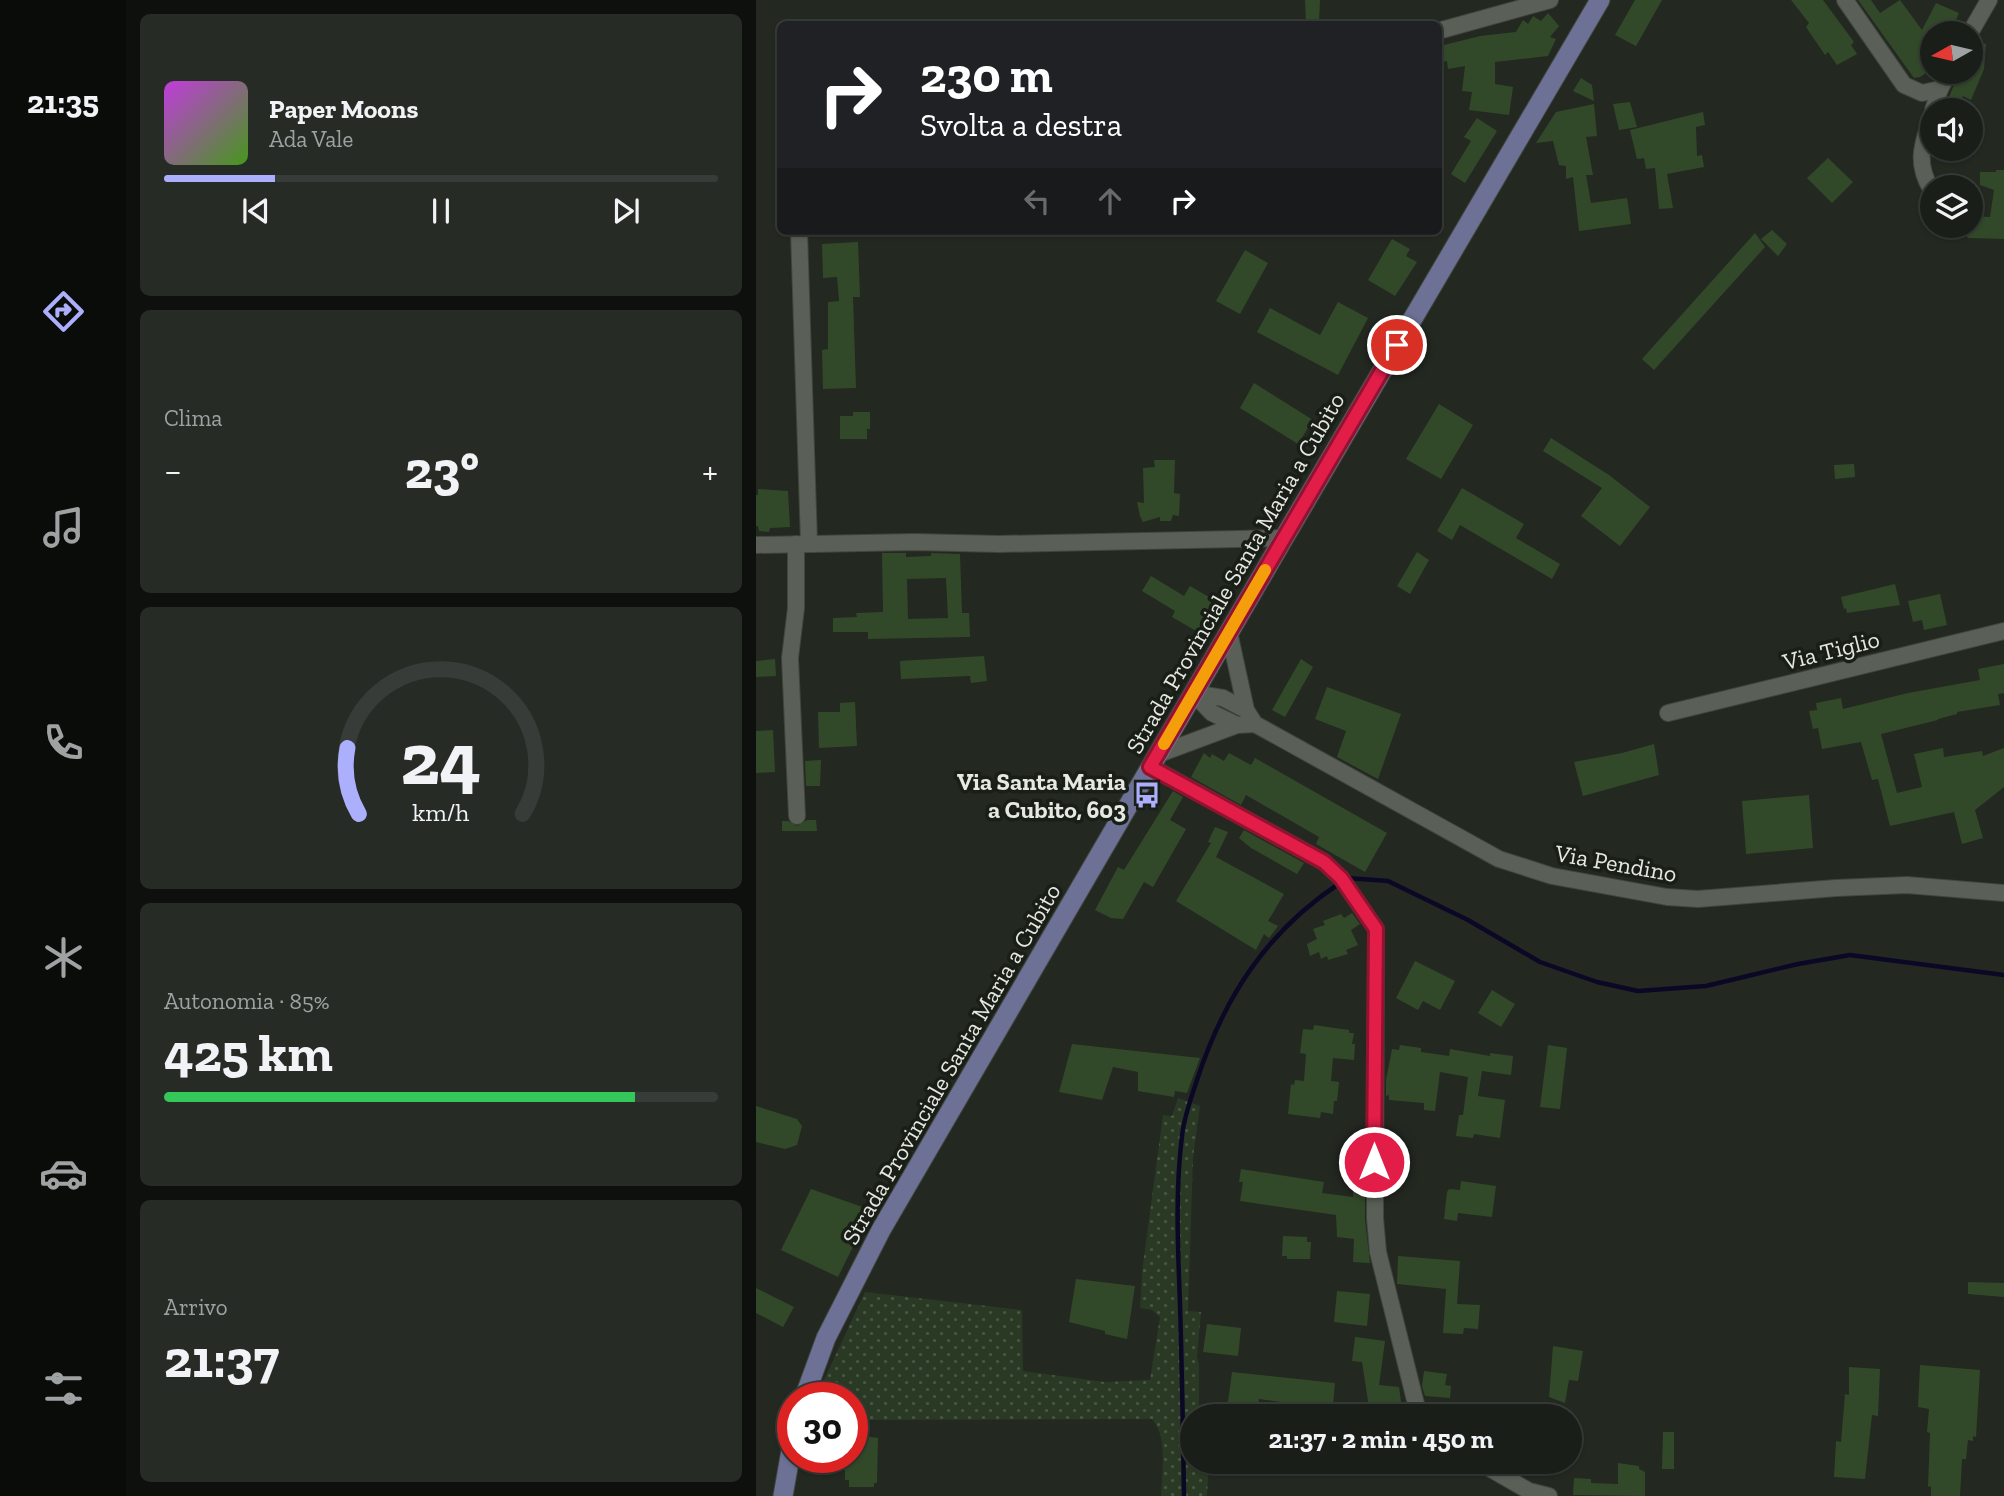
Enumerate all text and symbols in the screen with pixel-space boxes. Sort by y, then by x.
north arrow [1920,21,1983,84]
map controls [1920,21,1983,238]
text: 230 m [920,46,1053,105]
icon: right [805,49,896,140]
text: 21:35 [27,83,99,121]
text: Paper Moons [269,93,418,125]
button: sound [1920,98,1983,161]
text: Svolta a destra [920,106,1122,144]
text: Ada Vale [269,125,353,153]
button: layers [1920,175,1983,238]
icon: left [1018,182,1056,220]
icon: ahead [1091,182,1129,220]
icon: right [1164,182,1202,220]
icon: previous [237,192,275,230]
icon: pause [422,192,460,230]
icon: next [607,192,645,230]
icon: directions [39,287,88,336]
pin [1367,315,1427,375]
icon: arrive [1378,326,1416,364]
street label: Strada Provinciale Santa Maria a Cubito [1119,387,1351,759]
text: Clima [164,404,222,432]
text: 23° [405,439,479,501]
text: − [164,448,182,494]
text: + [702,448,718,494]
icon: music [39,503,88,552]
street label: Via Tiglio [1779,624,1882,676]
text: 24 [401,715,481,803]
icon: phone [39,718,88,767]
place label: Via Santa Maria a Cubito, 603 [957,767,1126,824]
bus stop icon: Via Santa Maria a Cubito, 603 [1132,780,1162,810]
text: km/h [412,797,470,827]
street label: Via Pendino [1552,838,1679,888]
street label: Strada Provinciale Santa Maria a Cubito [835,878,1067,1250]
icon: climate [39,933,88,982]
text: Autonomia · 85% [164,987,330,1015]
text: 425 km [164,1022,333,1084]
position arrow [1337,1125,1411,1199]
icon: car [39,1149,88,1198]
text: Arrivo [164,1293,227,1321]
text: 21:37 [164,1328,279,1390]
icon: filters [39,1364,88,1413]
speed limit sign: 30 [777,1382,868,1473]
text: 21:37 · 2 min · 450 m [1269,1423,1493,1455]

